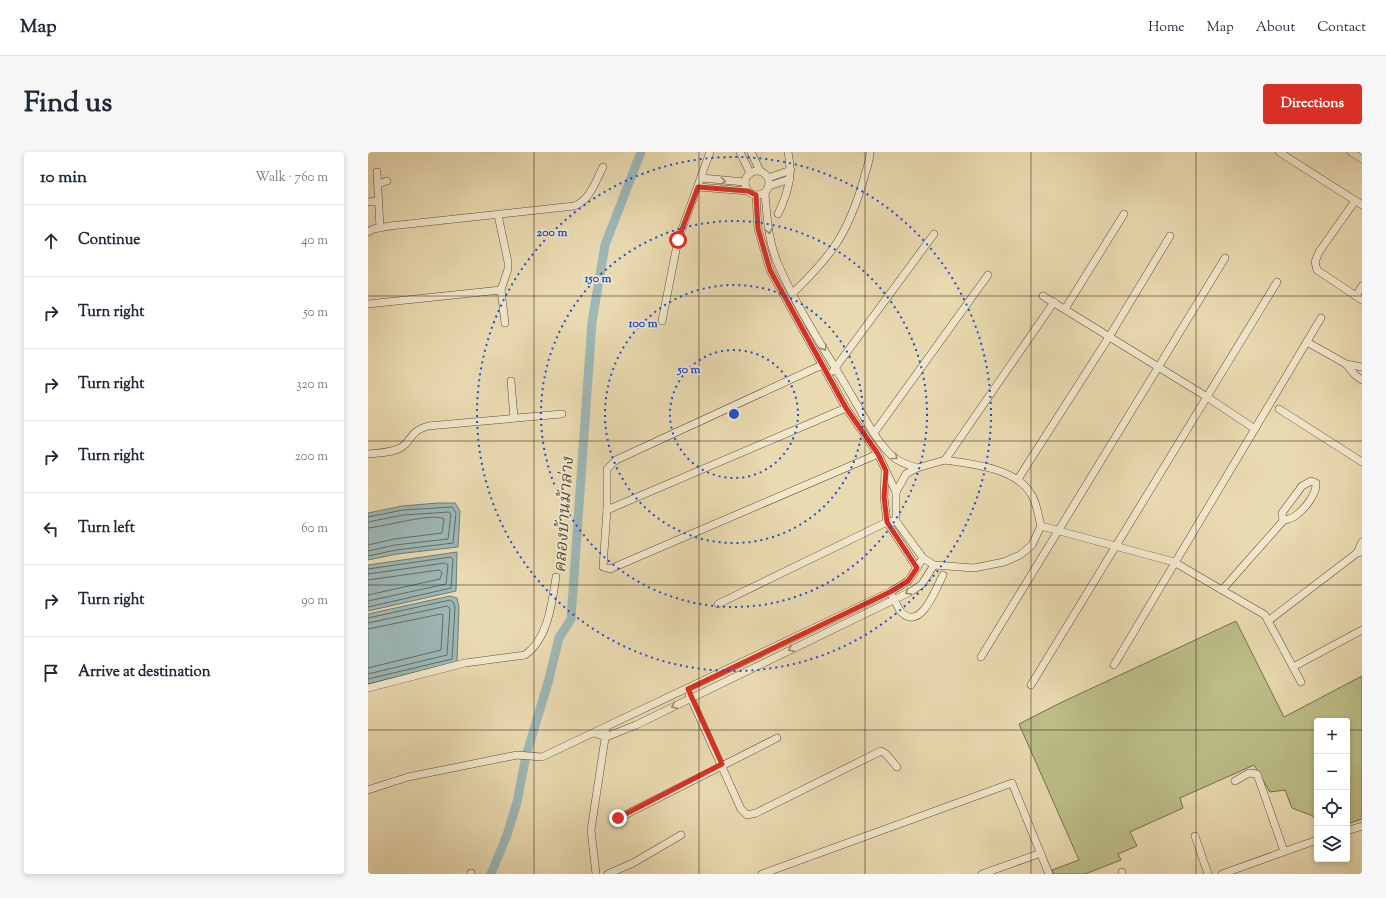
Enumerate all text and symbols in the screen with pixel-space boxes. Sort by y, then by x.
text: Map [20,14,57,41]
text: Home [1148,18,1185,38]
text: Map [1207,18,1234,38]
text: About [1256,18,1295,38]
text: Contact [1317,18,1366,38]
text: Find us [24,84,112,124]
button: Directions [1263,84,1362,124]
text: 10 min [40,166,87,190]
text: Walk · 760 m [255,169,328,187]
one-way arrow [720,176,726,185]
text: 200 m [537,224,567,242]
one-way arrow [764,228,772,235]
icon: ahead [40,230,62,252]
text: Continue [78,230,140,251]
route start [669,231,687,249]
text: 40 m [301,232,328,250]
text: 150 m [583,270,612,288]
icon: right [40,302,62,324]
text: Turn right [78,302,144,323]
text: 50 m [303,304,328,322]
text: 100 m [627,315,658,333]
one-way arrow [820,344,827,351]
text: 50 m [677,361,701,379]
icon: right [40,374,62,396]
text: Turn right [78,374,144,395]
text: 320 m [296,376,328,394]
centre of rings [727,407,741,421]
icon: right [40,446,62,468]
text: Turn right [78,446,144,467]
text: 200 m [295,448,328,466]
one-way arrow [890,452,897,459]
water label: คลองบ้านม้าล่าง [549,455,581,574]
icon: left [40,518,62,540]
text: Turn left [78,518,135,539]
text: 60 m [301,520,328,538]
one-way arrow [905,588,912,595]
icon: right [40,590,62,612]
text: Turn right [78,590,144,611]
text: 90 m [301,592,328,610]
one-way arrow [788,644,795,652]
icon: arrive [40,662,62,684]
text: Arrive at destination [78,662,211,683]
one-way arrow [671,701,678,709]
map controls [1314,718,1350,862]
button: + [1314,718,1350,754]
button: − [1314,754,1350,790]
button: locate [1314,790,1350,826]
route end [609,809,627,827]
button: layers [1314,826,1350,862]

